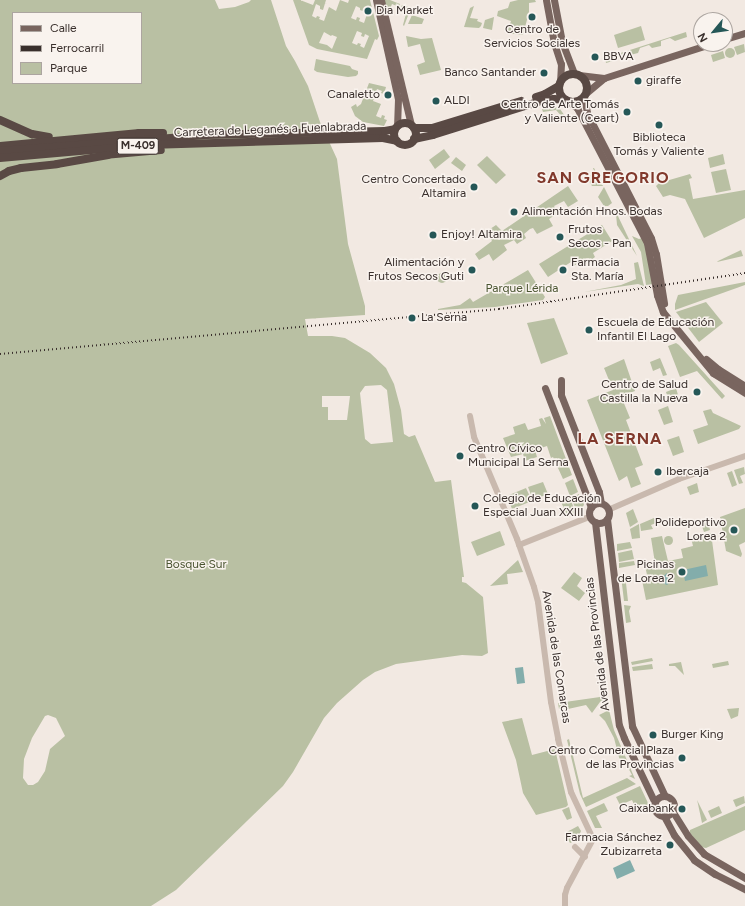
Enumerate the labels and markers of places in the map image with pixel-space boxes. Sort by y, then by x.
place label: Dia Market [376,4,433,18]
marker: Dia Market [363,6,373,16]
marker: Centro de Servicios Sociales [527,12,537,22]
place label: Centro de Servicios Sociales [484,23,580,51]
place label: BBVA [603,50,634,64]
marker: BBVA [590,52,600,62]
place label: Banco Santander [444,66,536,80]
marker: Banco Santander [539,68,549,78]
place label: giraffe [646,74,681,88]
marker: giraffe [633,76,643,86]
place label: Canaletto [327,88,380,102]
marker: Canaletto [383,90,393,100]
place label: ALDI [444,94,470,108]
marker: ALDI [431,96,441,106]
place label: Centro de Arte Tomás y Valiente (Ceart) [501,98,619,126]
marker: Centro de Arte Tomás y Valiente (Ceart) [622,107,632,117]
marker: Biblioteca Tomás y Valiente [654,120,664,130]
place label: Biblioteca Tomás y Valiente [614,131,704,159]
place label: Centro Concertado Altamira [362,173,466,201]
marker: Centro Concertado Altamira [469,182,479,192]
place label: Alimentación Hnos. Bodas [522,205,662,219]
marker: Alimentación Hnos. Bodas [509,207,519,217]
place label: Frutos Secos - Pan [568,223,632,251]
place label: Enjoy! Altamira [441,228,522,242]
marker: Enjoy! Altamira [428,230,438,240]
marker: Frutos Secos - Pan [555,232,565,242]
place label: Alimentación y Frutos Secos Guti [368,256,464,284]
place label: Farmacia Sta. María [571,256,624,284]
marker: Alimentación y Frutos Secos Guti [467,265,477,275]
marker: Farmacia Sta. María [558,265,568,275]
place label: La Serna [421,311,467,325]
marker: La Serna [406,312,418,324]
place label: Escuela de Educación Infantil El Lago [597,316,714,344]
marker: Escuela de Educación Infantil El Lago [584,325,594,335]
place label: Centro de Salud Castilla la Nueva [600,378,688,406]
marker: Centro de Salud Castilla la Nueva [691,386,703,398]
place label: Centro Cívico Municipal La Serna [468,442,569,470]
marker: Centro Cívico Municipal La Serna [455,451,465,461]
place label: Ibercaja [666,465,709,479]
marker: Ibercaja [653,467,663,477]
place label: Colegio de Educación Especial Juan XXIII [483,492,600,520]
marker: Colegio de Educación Especial Juan XXIII [470,501,480,511]
place label: Polideportivo Lorea 2 [655,516,726,544]
marker: Polideportivo Lorea 2 [729,525,739,535]
place label: Picinas de Lorea 2 [618,558,674,586]
marker: Picinas de Lorea 2 [677,567,687,577]
place label: Burger King [661,728,724,742]
marker: Burger King [648,730,658,740]
place label: Centro Comercial Plaza de las Provincias [548,744,674,772]
marker: Centro Comercial Plaza de las Provincias [677,753,687,763]
place label: Caixabank [619,802,674,816]
marker: Caixabank [677,804,687,814]
place label: Farmacia Sánchez Zubizarreta [565,831,662,859]
marker: Farmacia Sánchez Zubizarreta [665,840,675,850]

